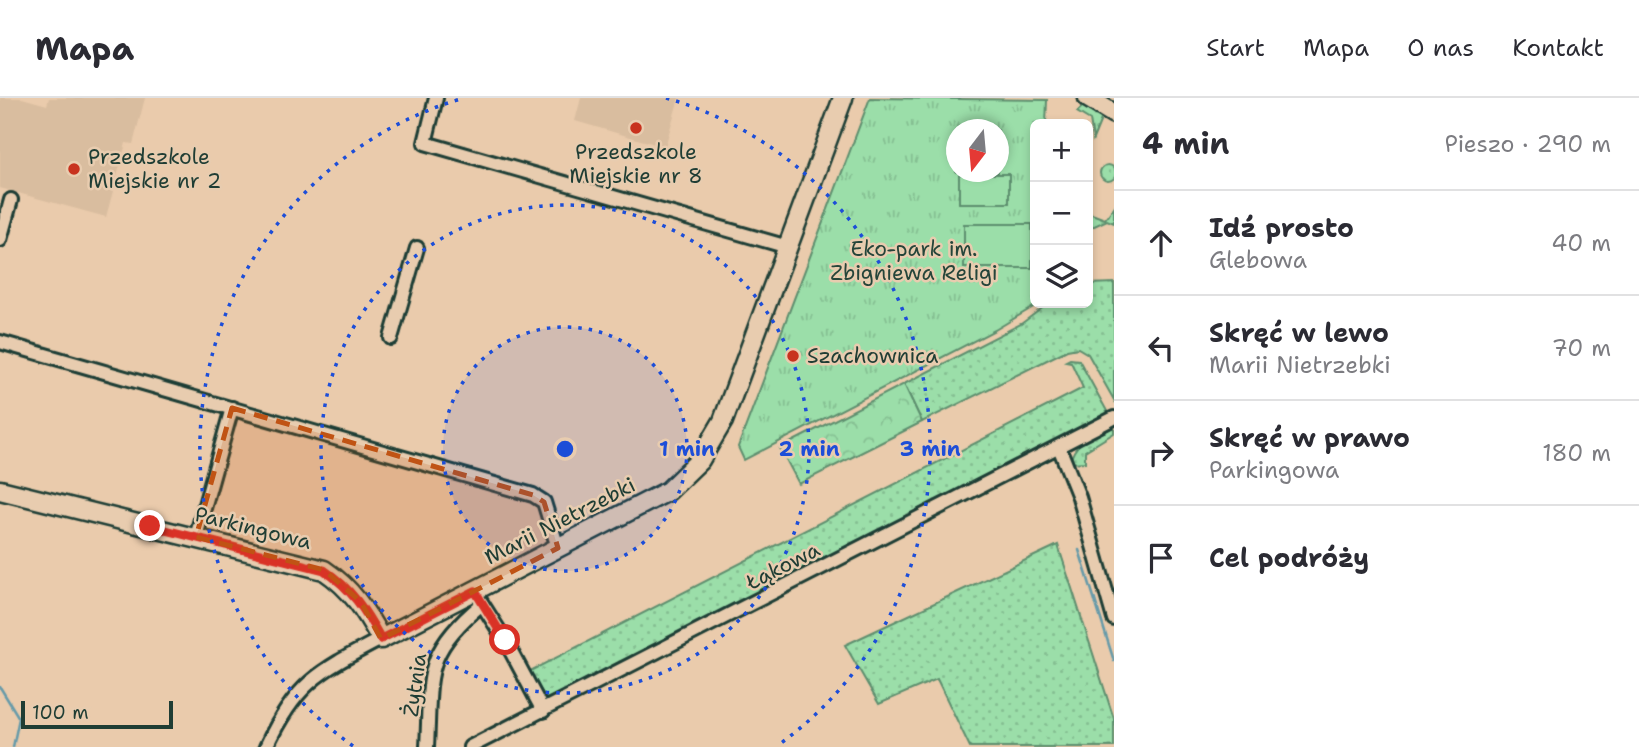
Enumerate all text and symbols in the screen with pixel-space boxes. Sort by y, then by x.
text: Mapa [35,26,134,71]
text: Start [1206,32,1265,64]
text: Mapa [1303,32,1369,64]
text: O nas [1407,32,1474,64]
text: Kontakt [1512,32,1604,64]
north arrow [946,119,1009,182]
map controls [1030,119,1093,308]
button: + [1030,119,1093,182]
marker: Przedszkole Miejskie nr 8 [628,120,644,136]
text: 4 min [1142,123,1229,164]
text: Pieszo · 290 m [1445,129,1611,159]
place label: Przedszkole Miejskie nr 8 [569,138,703,190]
place label: Przedszkole Miejskie nr 2 [88,143,221,195]
marker: Przedszkole Miejskie nr 2 [66,161,82,177]
button: − [1030,182,1093,245]
text: Idź prosto [1209,210,1354,245]
icon: ahead [1142,224,1180,262]
text: 40 m [1551,228,1611,258]
park label: Eko-park im. Zbigniewa Religi [830,235,998,287]
button: layers [1030,245,1093,308]
text: Glebowa [1209,245,1307,275]
text: Skręć w lewo [1209,315,1389,350]
icon: left [1142,329,1180,367]
text: 70 m [1552,333,1611,363]
place label: Szachownica [807,342,938,370]
marker: Szachownica [785,348,801,364]
text: Marii Nietrzebki [1209,350,1391,380]
text: Skręć w prawo [1209,420,1410,455]
icon: right [1142,434,1180,472]
text: 1 min [659,435,715,463]
text: 2 min [778,435,840,463]
text: 3 min [899,435,961,463]
centre of rings [553,437,577,461]
text: 180 m [1542,438,1611,468]
text: Parkingowa [1209,455,1339,485]
street label: Marii Nietrzebki [480,471,640,571]
street label: Parkingowa [192,500,314,556]
route end [134,510,165,541]
street label: Łąkowa [741,536,824,597]
icon: arrive [1142,539,1180,577]
text: Cel podróży [1209,540,1369,575]
route start [489,624,520,655]
street label: Żytnia [397,651,433,719]
scale bar [21,698,173,730]
text: 100 m [32,700,89,725]

